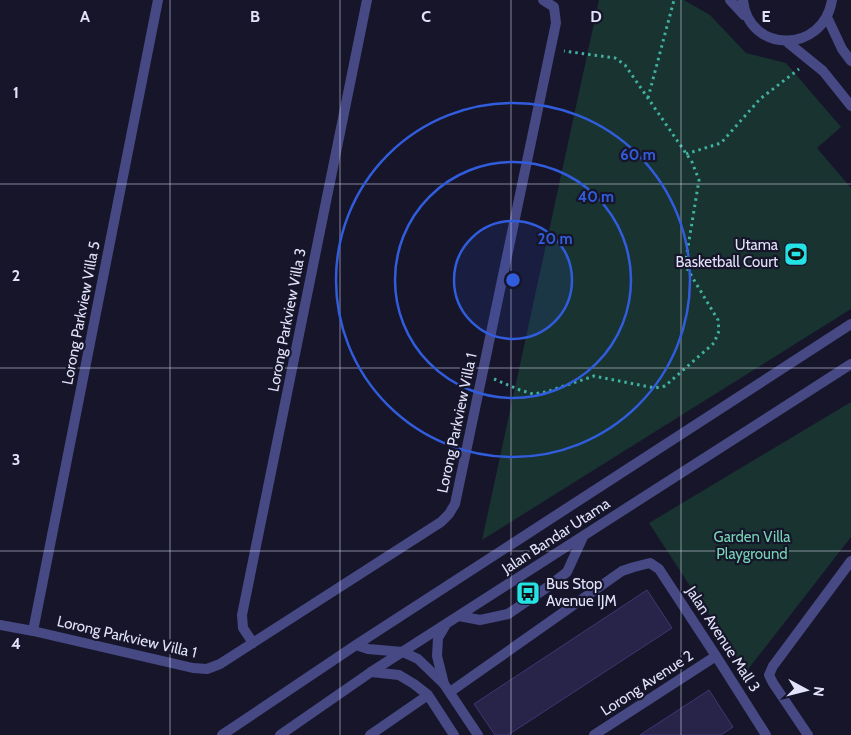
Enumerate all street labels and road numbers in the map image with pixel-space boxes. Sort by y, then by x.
street label: Lorong Parkview Villa 5 [58,240,104,386]
street label: Lorong Parkview Villa 3 [264,247,310,393]
street label: Lorong Parkview Villa 1 [433,351,481,495]
street label: Jalan Bandar Utama [498,494,614,578]
street label: Jalan Avenue Mall 3 [682,582,764,695]
street label: Lorong Parkview Villa 1 [55,612,199,662]
street label: Lorong Avenue 2 [597,646,697,720]

